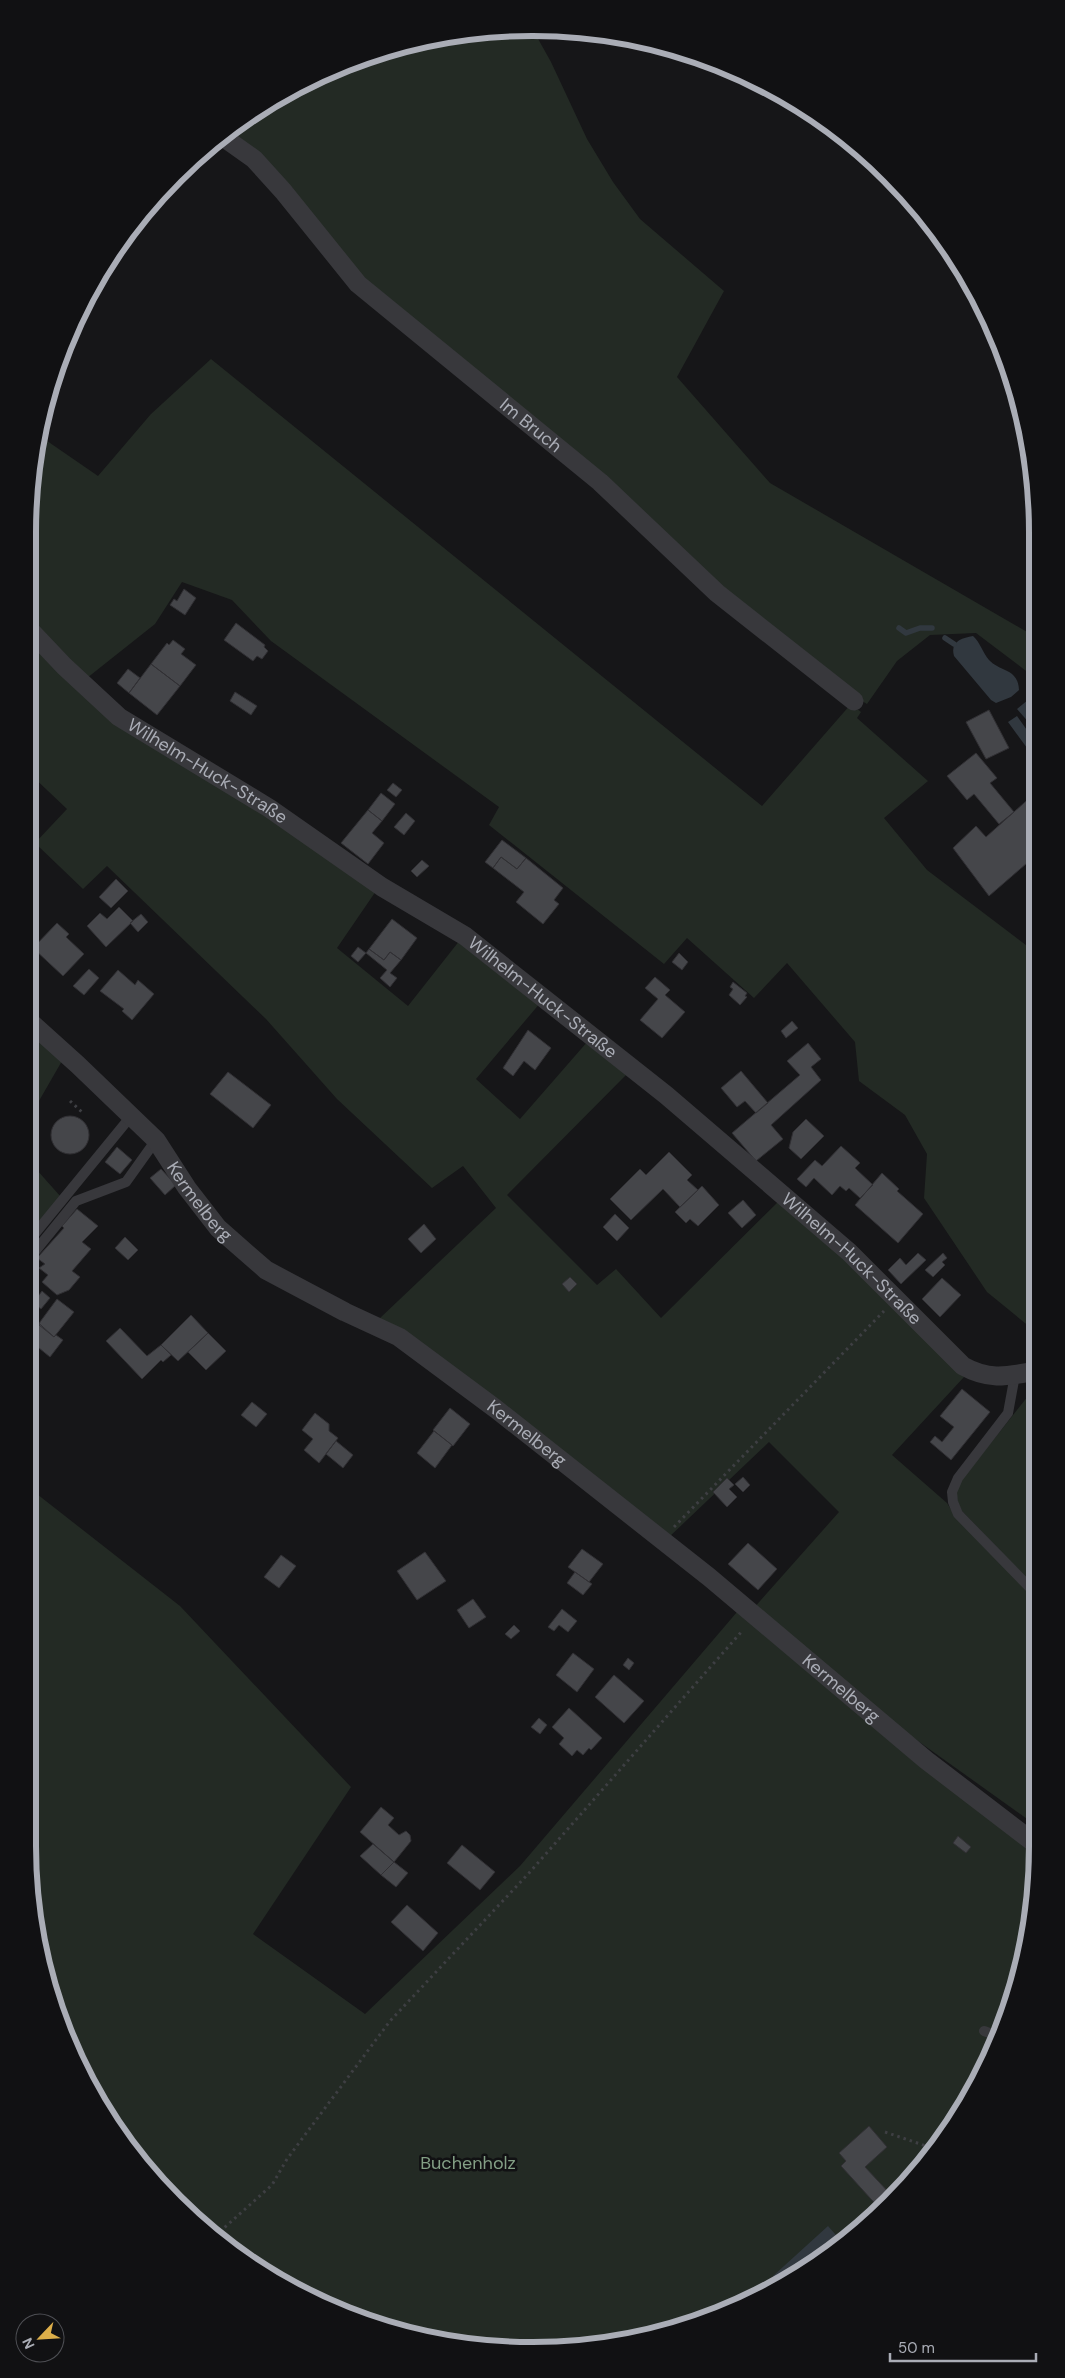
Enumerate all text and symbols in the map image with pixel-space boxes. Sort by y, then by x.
street label: Im Bruch [495,393,567,458]
street label: Wilhelm-Huck-Straße [123,713,292,829]
street label: Wilhelm-Huck-Straße [463,931,622,1064]
street label: Kermelberg [161,1157,237,1247]
street label: Wilhelm-Huck-Straße [776,1187,927,1330]
street label: Kermelberg [482,1394,572,1472]
street label: Kermelberg [797,1649,885,1728]
park label: Buchenholz [420,2151,516,2175]
north arrow [15,2313,65,2363]
scale bar [890,2330,1036,2362]
text: N [18,2335,39,2352]
text: 50 m [898,2338,935,2358]

